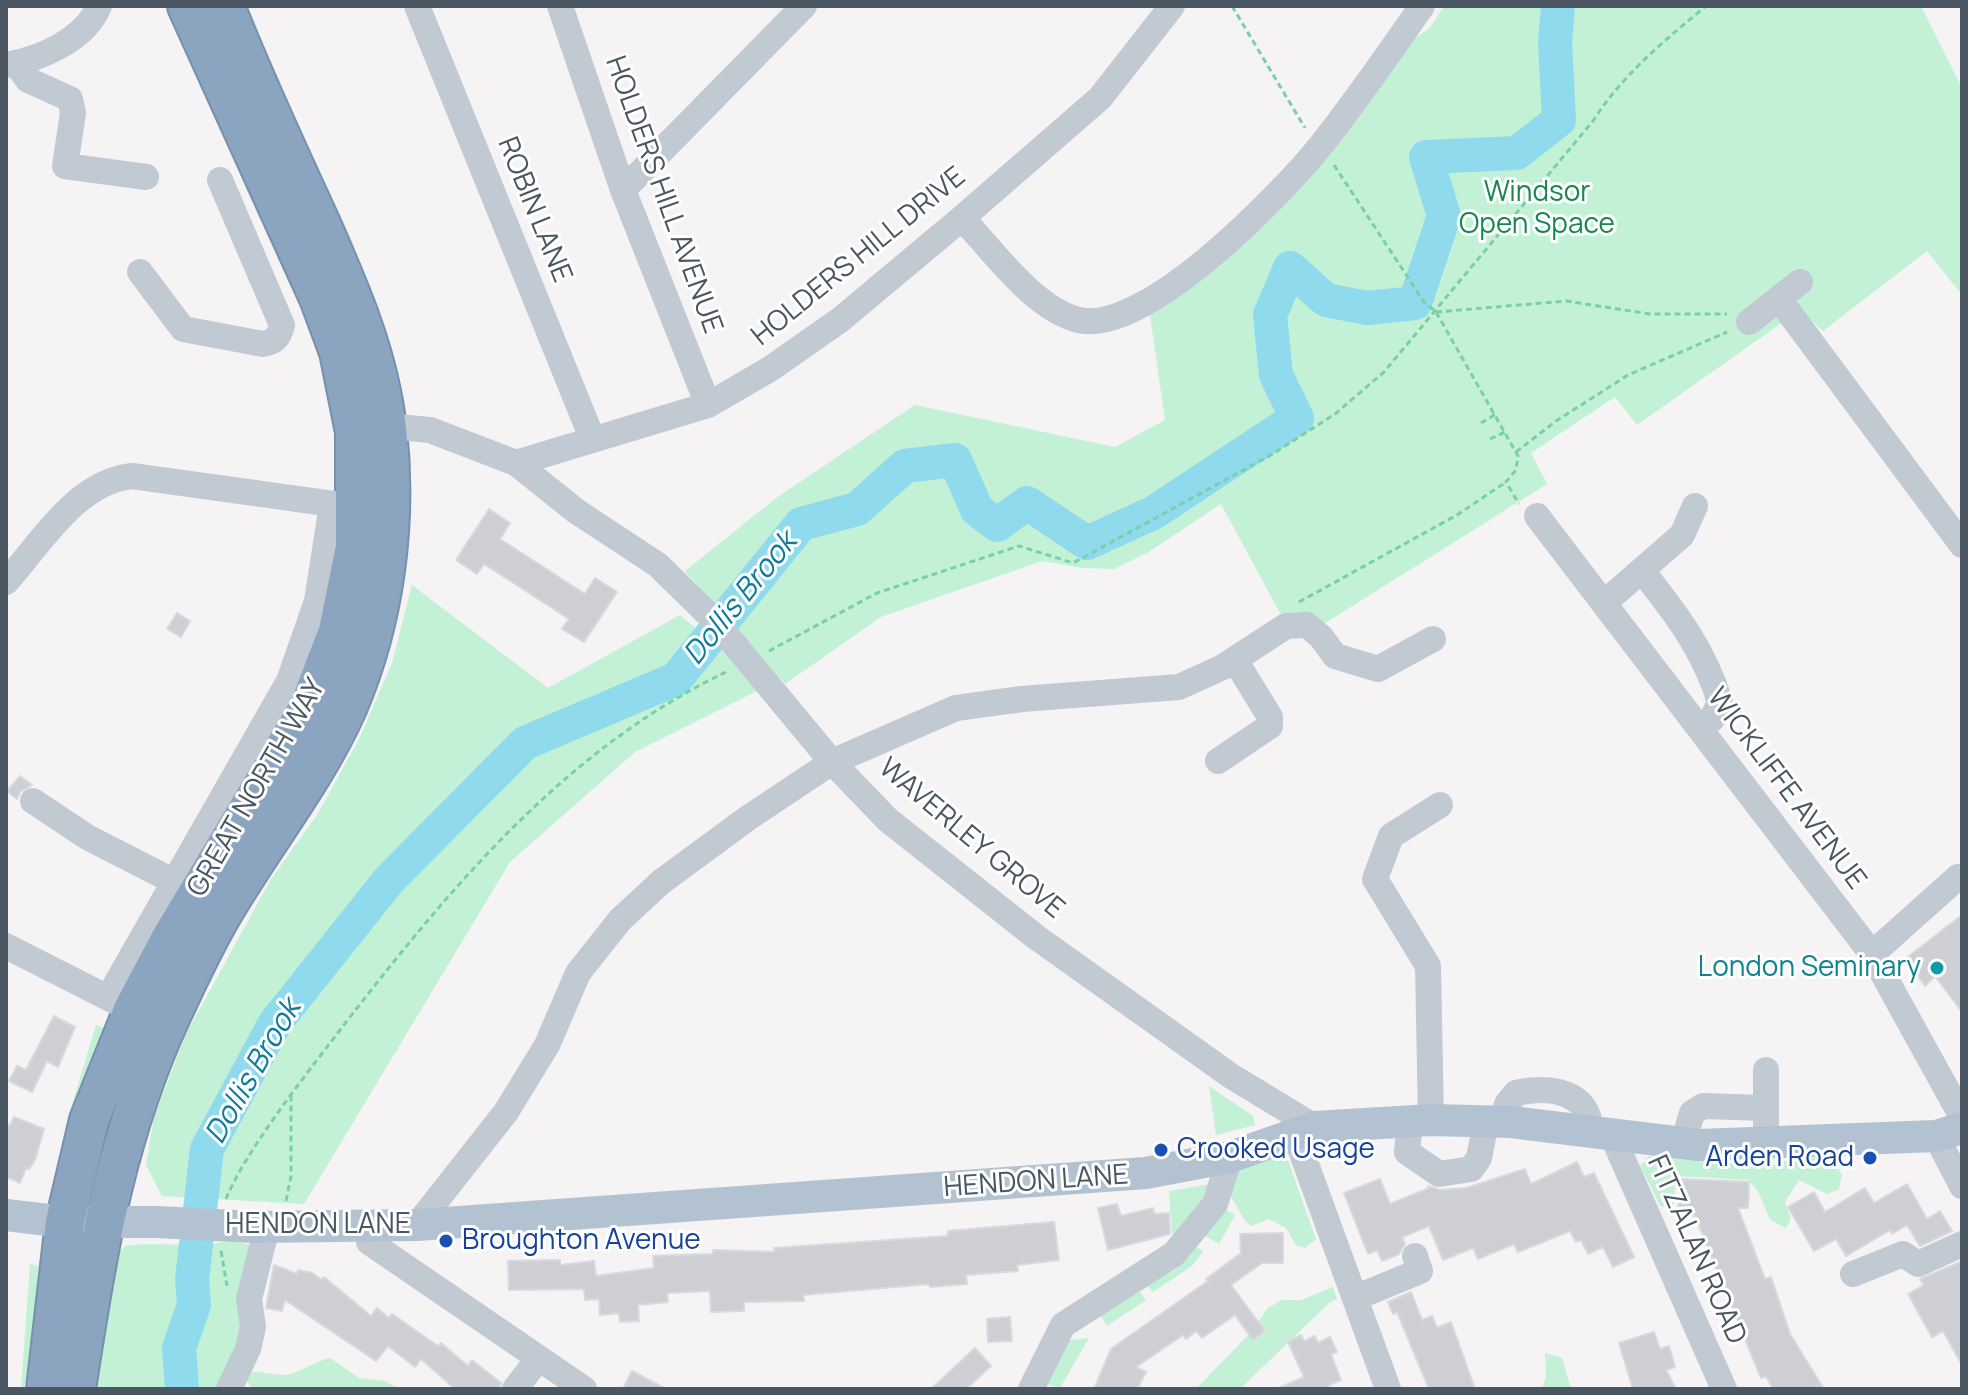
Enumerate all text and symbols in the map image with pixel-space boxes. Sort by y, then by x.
street label: HOLDERS HILL AVENUE [597,52,729,338]
street label: ROBIN LANE [490,133,578,287]
street label: HOLDERS HILL DRIVE [746,161,972,353]
park label: Windsor Open Space [1459,176,1615,242]
water label: Dollis Brook [677,526,805,672]
street label: GREAT NORTH WAY [181,673,333,903]
street label: WICKLIFFE AVENUE [1699,682,1873,896]
street label: WAVERLEY GROVE [871,752,1071,926]
place label: London Seminary [1698,951,1921,985]
marker: London Seminary [1928,959,1946,977]
water label: Dollis Brook [198,994,310,1150]
place label: Crooked Usage [1177,1133,1375,1167]
marker: Crooked Usage [1152,1141,1170,1159]
place label: Arden Road [1705,1141,1854,1175]
marker: Arden Road [1861,1149,1879,1167]
street label: FITZALAN ROAD [1639,1150,1753,1350]
street label: HENDON LANE [942,1159,1130,1205]
street label: HENDON LANE [225,1208,411,1242]
place label: Broughton Avenue [462,1224,701,1258]
marker: Broughton Avenue [437,1232,455,1250]

